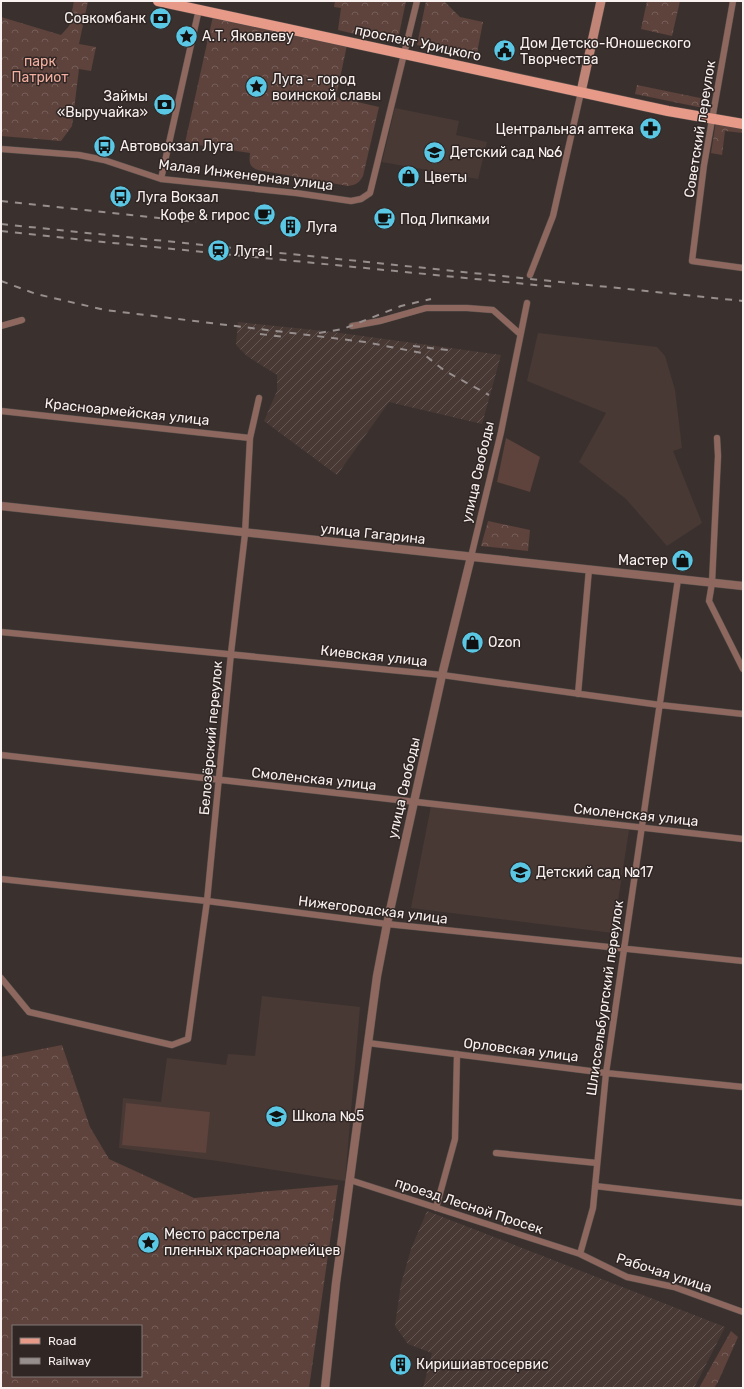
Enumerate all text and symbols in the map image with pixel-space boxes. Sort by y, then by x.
bank icon: Совкомбанк [148,5,174,31]
place label: Совкомбанк [64,10,146,27]
street label: проспект Урицкого [353,21,483,65]
place icon: А.Т. Яковлеву [174,23,200,49]
place label: А.Т. Яковлеву [202,28,294,45]
place label: Дом Детско-Юношеского Творчества [520,35,691,68]
public building icon: Дом Детско-Юношеского Творчества [492,38,518,64]
park label: парк Патриот [12,53,68,86]
street label: Советский переулок [681,59,719,199]
place label: Луга - город воинской славы [272,71,381,104]
place icon: Луга - город воинской славы [244,74,270,100]
place label: Займы «Выручайка» [57,88,148,121]
bank icon: Займы «Выручайка» [151,91,177,117]
pharmacy icon: Центральная аптека [637,116,663,142]
place label: Центральная аптека [495,121,634,138]
bus stop icon: Автовокзал Луга [91,133,117,159]
place label: Автовокзал Луга [120,138,234,155]
school or university icon: Детский сад №6 [422,139,448,165]
place label: Детский сад №6 [450,144,563,161]
street label: Малая Инженерная улица [158,156,334,194]
shop icon: Цветы [396,164,422,190]
place label: Цветы [424,169,467,186]
bus stop icon: Луга Вокзал [107,184,133,210]
place label: Луга Вокзал [136,189,219,206]
cafe icon: Кофе & гирос [252,202,278,228]
cafe icon: Под Липками [372,206,398,232]
place label: Кофе & гирос [160,207,250,224]
place label: Под Липками [400,211,490,228]
building icon: Луга [278,214,304,240]
place label: Луга [306,219,337,236]
station icon: Луга I [206,238,232,264]
place label: Луга I [234,243,273,260]
street label: Красноармейская улица [44,395,210,429]
street label: улица Свободы [458,420,498,524]
street label: улица Гагарина [320,520,426,548]
shop icon: Мастер [670,547,696,573]
place label: Мастер [618,552,668,569]
shop icon: Ozon [460,629,486,655]
place label: Ozon [488,634,521,651]
street label: Киевская улица [320,642,428,670]
street label: Белозёрский переулок [196,660,226,816]
street label: улица Свободы [384,736,424,840]
street label: Смоленская улица [251,764,377,794]
street label: Смоленская улица [573,800,699,830]
school or university icon: Детский сад №17 [507,859,533,885]
place label: Детский сад №17 [536,864,653,881]
street label: Нижегородская улица [297,892,449,928]
street label: Шлиссельбургский переулок [583,899,627,1097]
street label: Орловская улица [462,1034,580,1066]
school or university icon: Школа №5 [263,1103,289,1129]
place label: Школа №5 [292,1108,364,1125]
street label: проезд Лесной Просек [393,1174,546,1238]
place label: Место расстрела пленных красноармейцев [164,1226,341,1259]
place icon: Место расстрела пленных красноармейцев [135,1229,161,1255]
street label: Рабочая улица [614,1250,714,1296]
legend [12,1325,142,1377]
text: Road [48,1334,76,1348]
building icon: Киришиавтосервис [388,1351,414,1377]
text: Railway [48,1354,91,1368]
place label: Киришиавтосервис [416,1356,549,1373]

